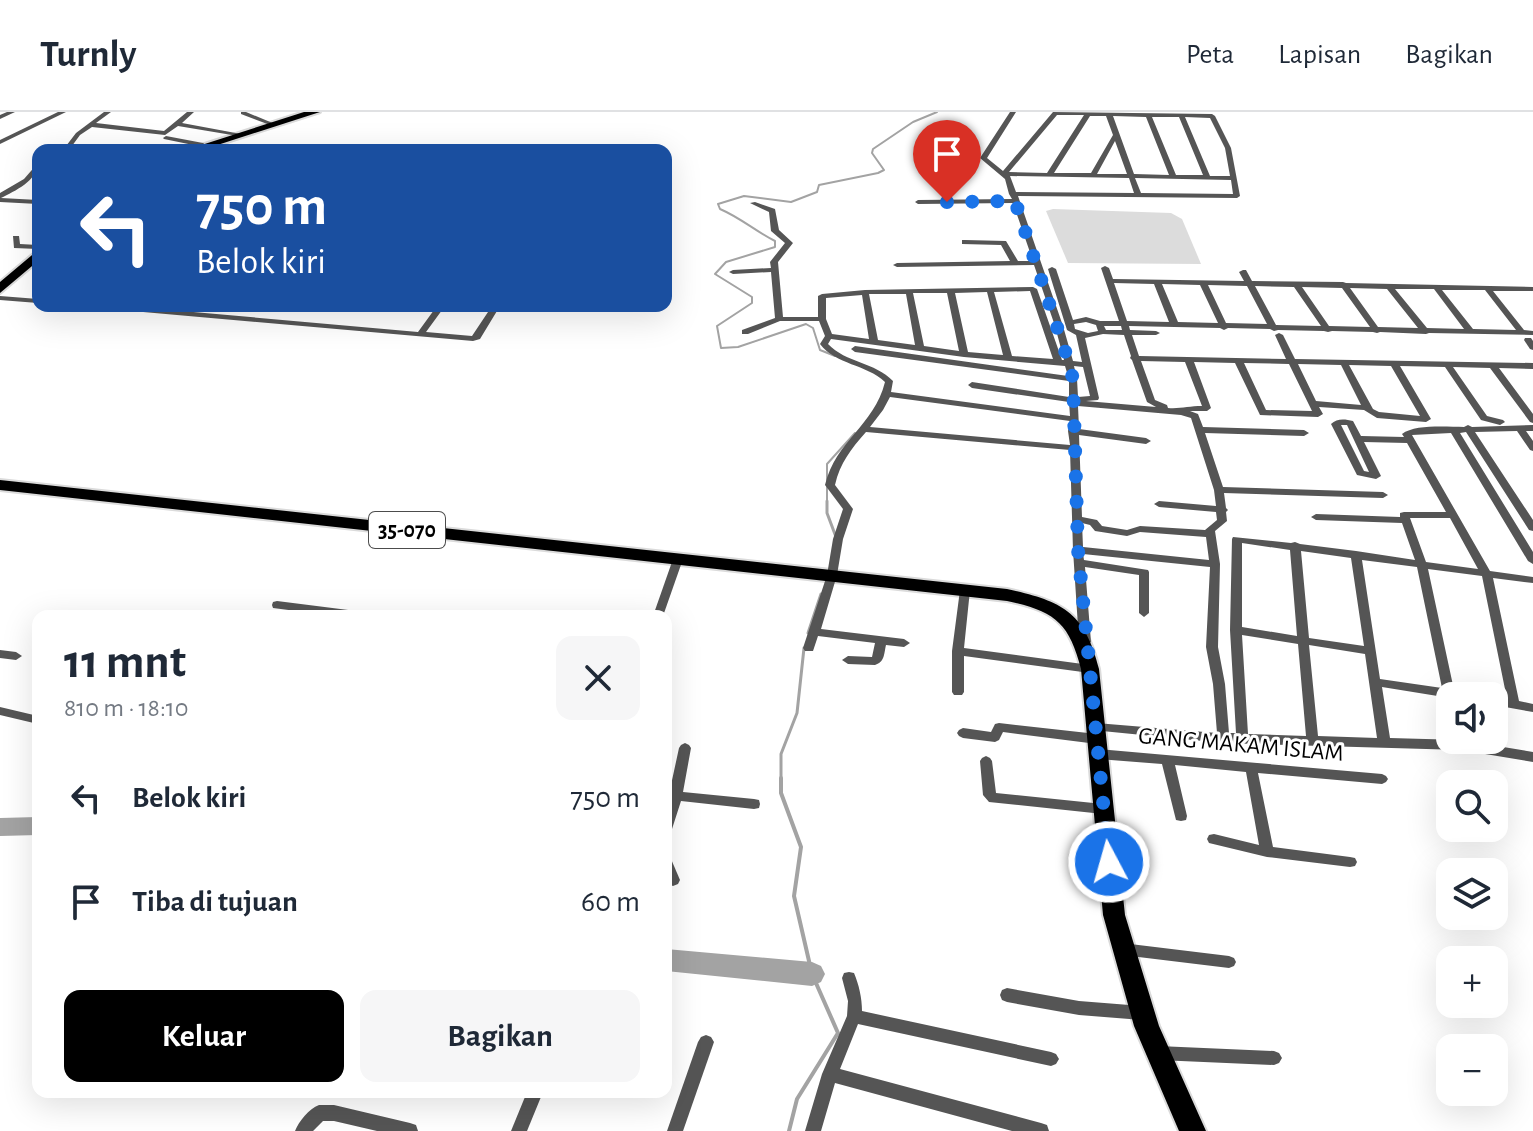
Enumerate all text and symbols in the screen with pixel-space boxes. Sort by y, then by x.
text: Turnly [40,36,136,74]
text: Peta [1186,41,1234,69]
text: Lapisan [1278,41,1361,69]
text: Bagikan [1405,41,1493,69]
pin [913,120,981,202]
icon: arrive [925,132,969,176]
icon: left [64,176,168,280]
text: 750 m [196,179,327,235]
text: Belok kiri [196,244,326,280]
road number: 35-070 [369,512,445,548]
button: close [556,636,640,720]
text: 11 mnt [64,639,186,687]
map controls [1436,682,1508,1106]
button: sound [1436,682,1508,754]
text: 810 m · 18:10 [64,695,189,721]
street label: GANG MAKAM ISLAM [1137,724,1345,766]
button: search [1436,770,1508,842]
icon: left [64,776,108,820]
text: Belok kiri [132,783,246,813]
text: 750 m [570,783,640,813]
position arrow [1067,820,1151,904]
button: layers [1436,858,1508,930]
icon: arrive [64,880,108,924]
text: Tiba di tujuan [132,887,298,917]
text: 60 m [581,887,640,917]
button: + [1436,946,1508,1018]
button: Keluar [64,990,344,1082]
button: Bagikan [360,990,640,1082]
button: − [1436,1034,1508,1106]

